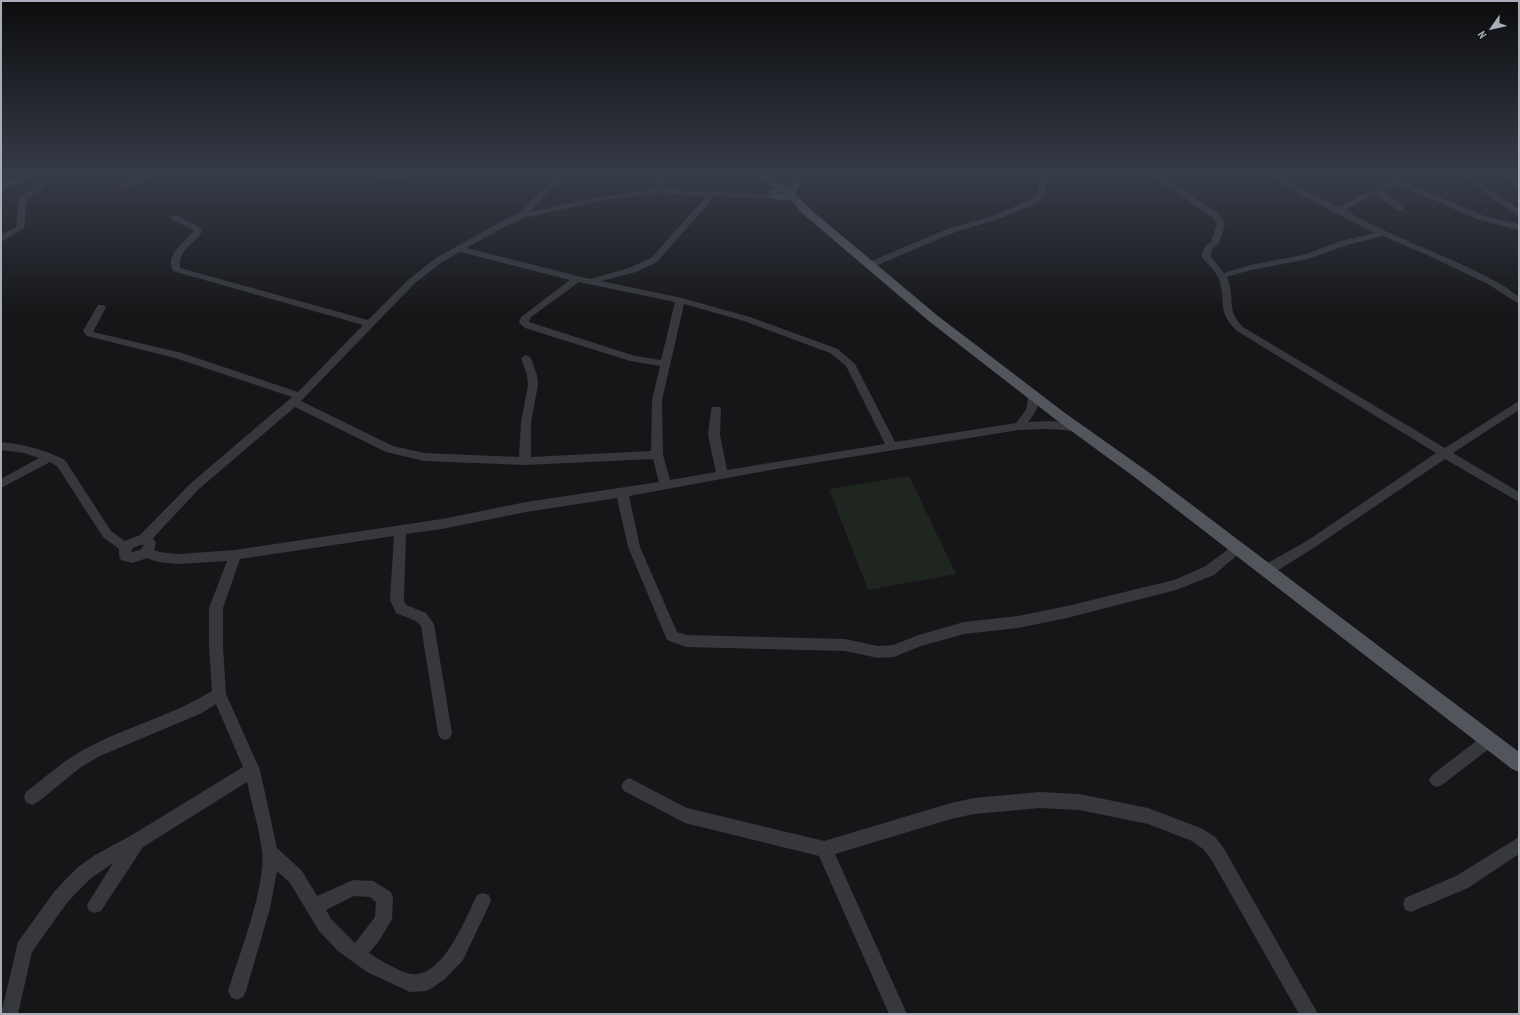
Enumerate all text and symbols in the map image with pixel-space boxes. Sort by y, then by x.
north arrow [1472,8,1512,48]
text: N [1475,28,1490,41]

